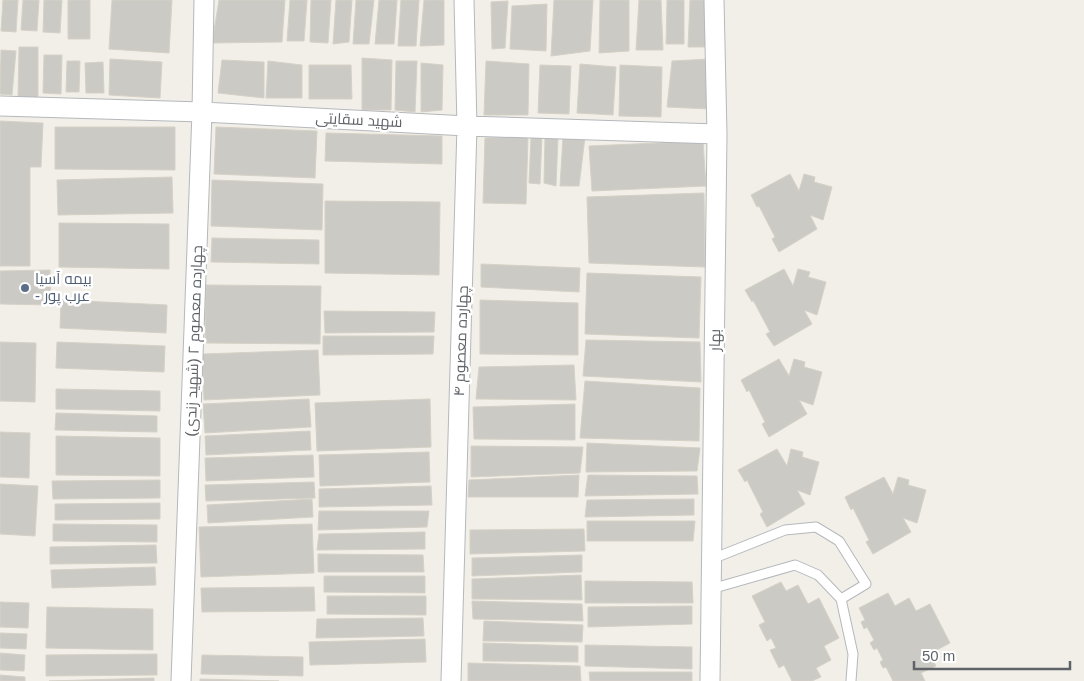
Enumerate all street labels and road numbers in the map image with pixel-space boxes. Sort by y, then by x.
street label: شهید سقایتی [315,109,403,132]
street label: چهارده معصوم ۲ (شهید زندی) [182,245,207,437]
street label: چهارده معصوم ۴ [450,285,473,397]
street label: بهار [706,329,725,352]

